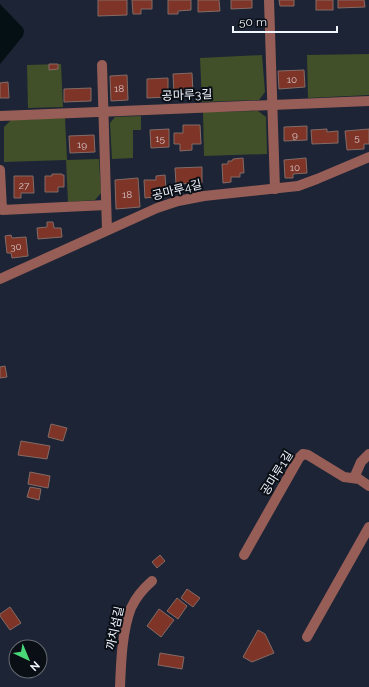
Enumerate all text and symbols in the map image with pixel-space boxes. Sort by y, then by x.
scale bar [233,8,337,34]
text: 50 m [239,15,267,29]
house number: 10 [287,74,297,85]
house number: 18 [114,83,124,94]
street label: 공마루3길 [161,87,213,103]
house number: 9 [292,129,298,140]
house number: 5 [354,132,360,143]
house number: 15 [155,133,165,144]
house number: 19 [77,139,87,150]
house number: 10 [290,162,300,173]
street label: 공마루4길 [151,177,203,203]
house number: 27 [19,180,30,191]
house number: 18 [122,189,132,200]
house number: 30 [10,241,22,252]
street label: 공마루1길 [258,448,296,498]
street label: 까치섬길 [104,605,126,651]
north arrow [8,639,48,679]
text: N [27,658,42,673]

